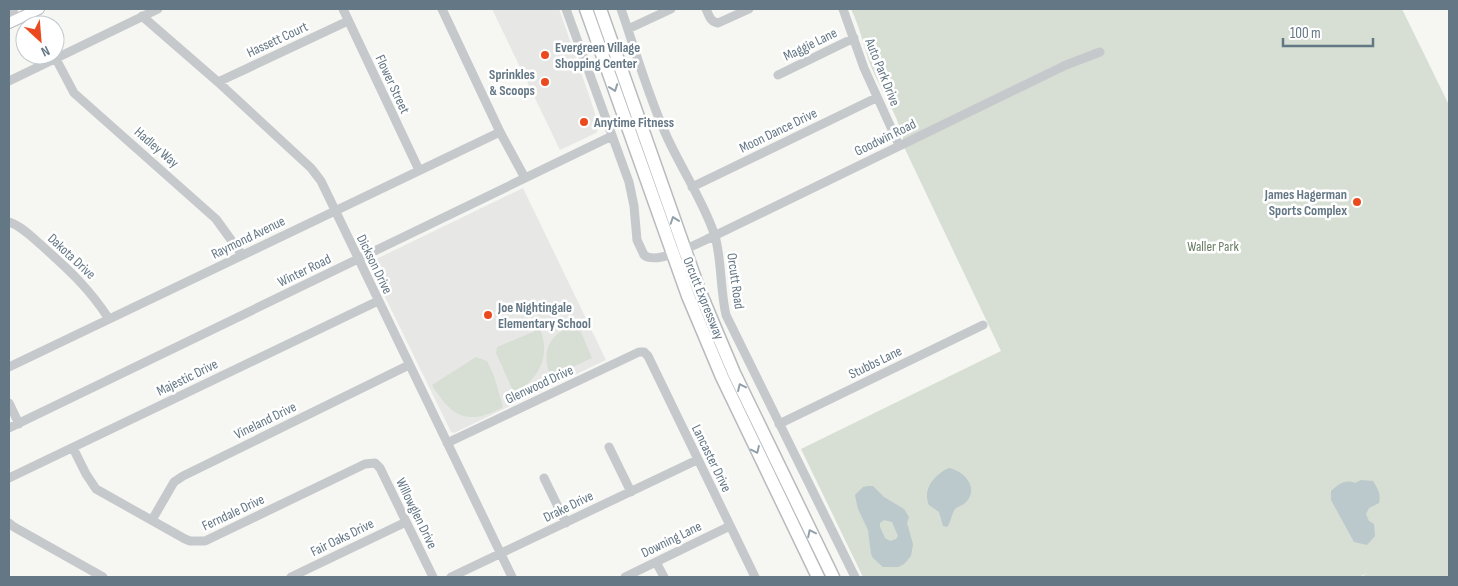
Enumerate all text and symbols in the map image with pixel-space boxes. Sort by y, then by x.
north arrow [15,15,65,65]
scale bar [1283,15,1373,47]
street label: Hassett Court [244,18,310,61]
street label: Maggie Lane [781,24,840,65]
text: 100 m [1290,24,1321,43]
street label: Auto Park Drive [861,35,904,108]
place label: Evergreen Village Shopping Center [555,39,640,72]
text: N [38,42,53,61]
marker: Evergreen Village Shopping Center [539,49,551,61]
street label: Flower Street [372,52,414,116]
place label: Sprinkles & Scoops [489,66,535,99]
marker: Sprinkles & Scoops [539,76,551,88]
one-way arrow [608,83,618,91]
street label: Moon Dance Drive [737,104,820,157]
place label: Anytime Fitness [593,114,674,131]
street label: Goodwin Road [852,115,919,160]
marker: Anytime Fitness [578,116,590,128]
street label: Hadley Way [131,123,183,172]
place label: James Hagerman Sports Complex [1264,186,1347,219]
marker: James Hagerman Sports Complex [1351,196,1363,208]
street label: Raymond Avenue [209,212,288,263]
one-way arrow [670,216,680,225]
street label: Dakota Drive [44,230,99,283]
street label: Dickson Drive [353,232,396,297]
park label: Waller Park [1187,238,1239,255]
street label: Winter Road [275,250,334,291]
street label: Orcutt Road [723,252,748,310]
street label: Orcutt Expressway [679,254,728,342]
place label: Joe Nightingale Elementary School [497,299,591,332]
marker: Joe Nightingale Elementary School [482,309,494,321]
street label: Stubbs Lane [846,342,905,383]
street label: Majestic Drive [154,355,221,400]
street label: Glenwood Drive [502,361,576,408]
one-way arrow [737,383,747,392]
street label: Vineland Drive [231,398,299,443]
street label: Lancaster Drive [688,422,735,495]
one-way arrow [750,445,760,454]
street label: Willowglen Drive [392,475,441,551]
street label: Drake Drive [540,487,596,526]
street label: Ferndale Drive [199,491,267,534]
street label: Fair Oaks Drive [308,515,377,560]
street label: Downing Lane [638,518,704,561]
one-way arrow [807,530,817,539]

